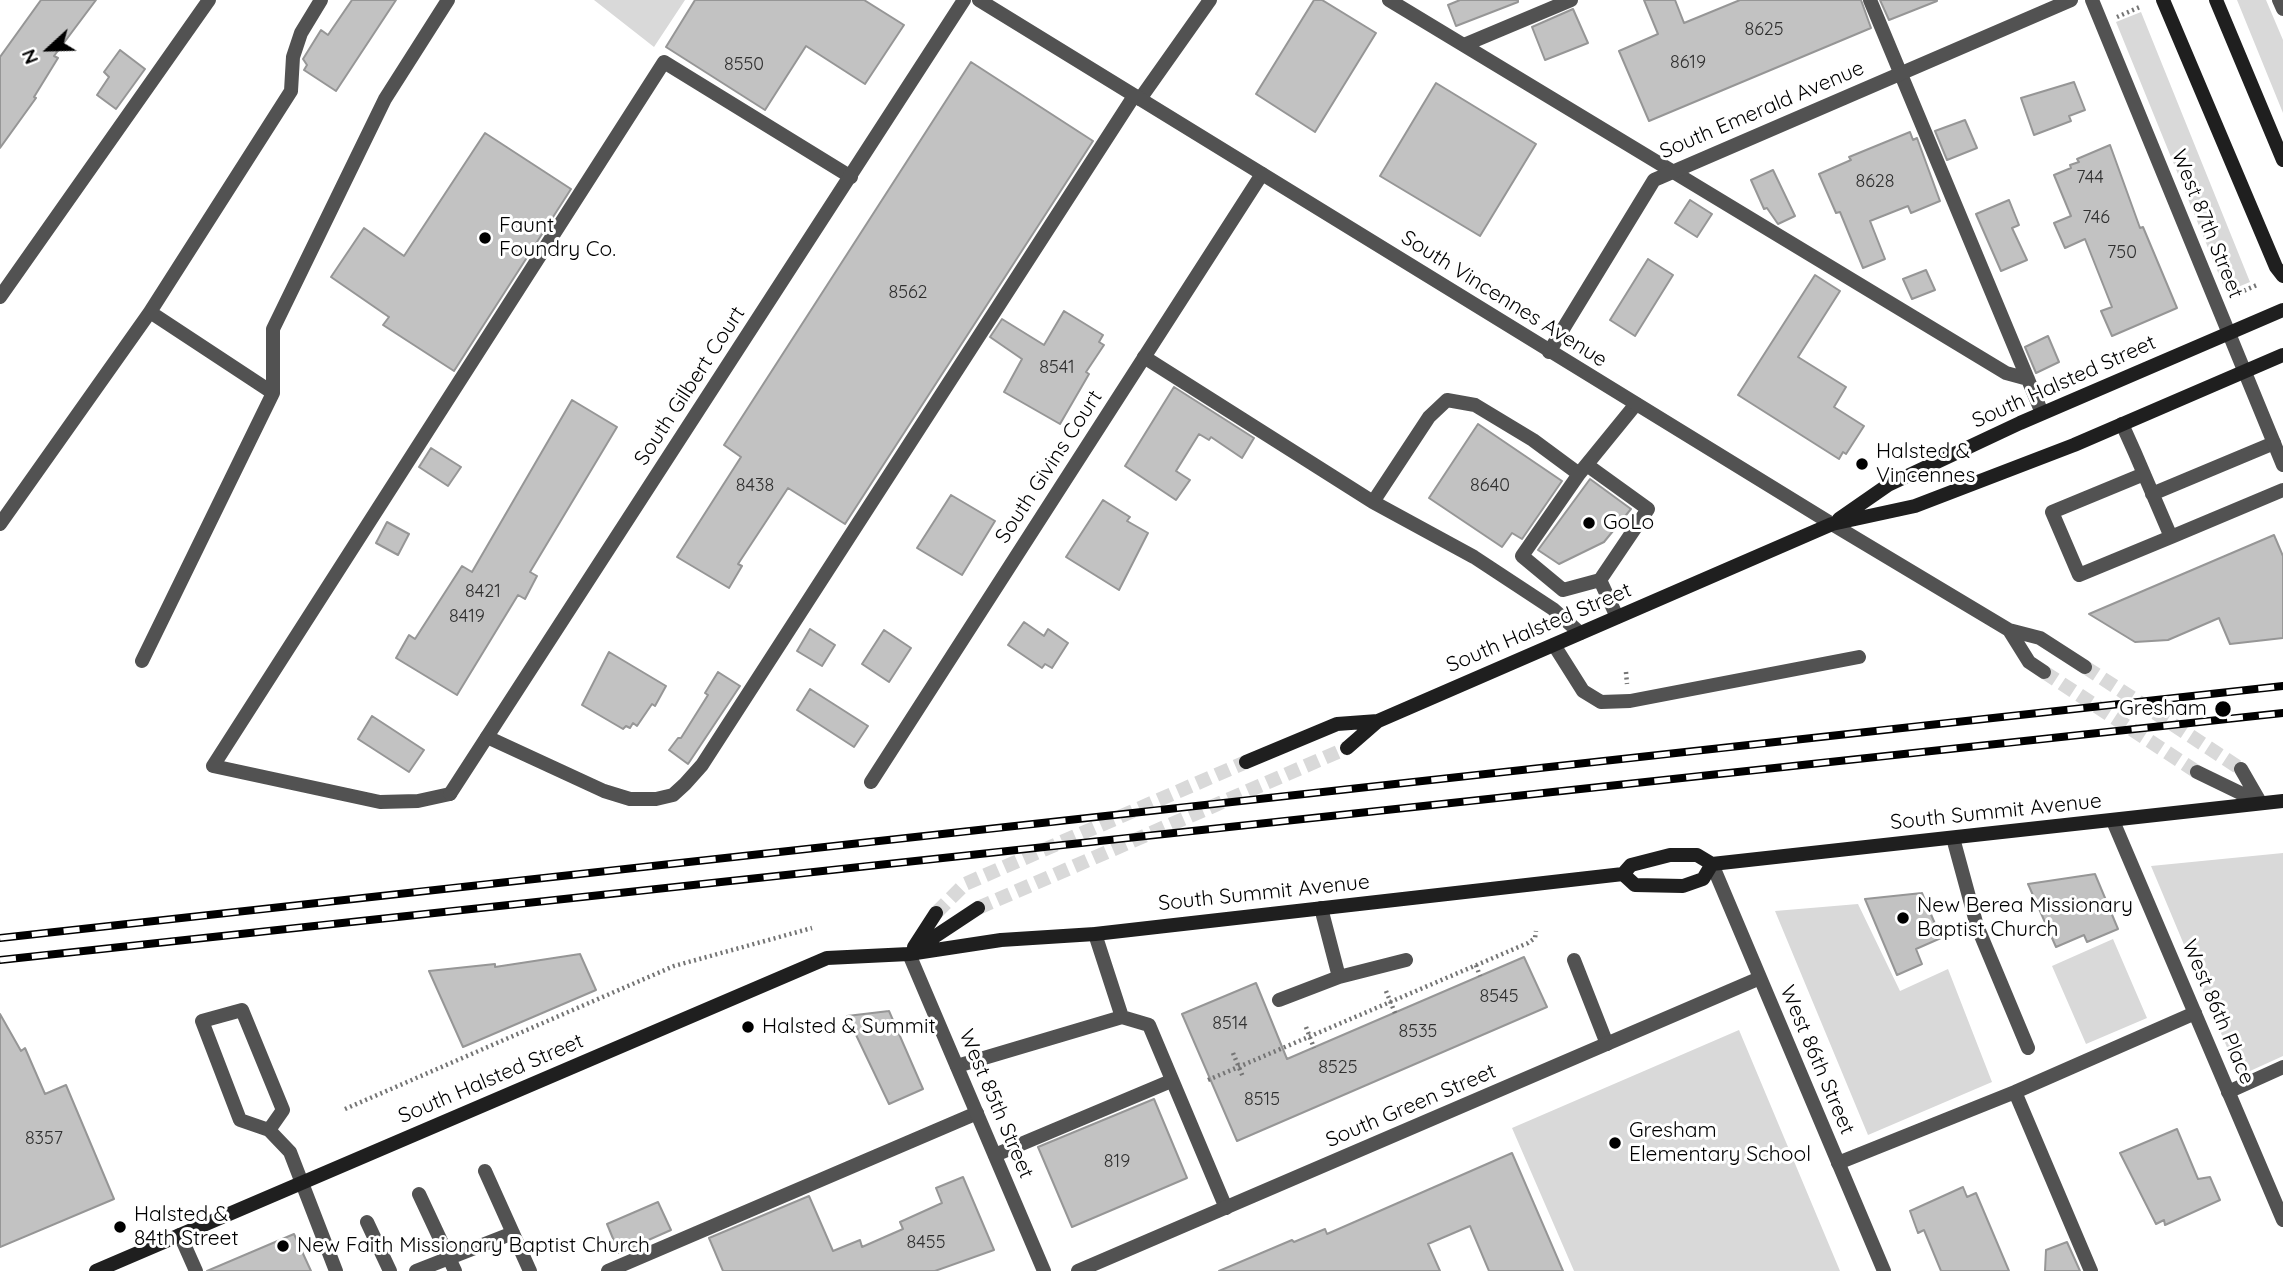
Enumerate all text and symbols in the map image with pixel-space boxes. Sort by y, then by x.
north arrow [14,14,84,84]
house number: 8625 [1744,19,1784,41]
text: N [16,46,43,68]
house number: 8619 [1670,52,1706,74]
house number: 8550 [724,54,764,76]
street label: South Emerald Avenue [1656,55,1868,165]
street label: West 87th Street [2166,146,2248,302]
house number: 744 [2076,167,2104,189]
house number: 8628 [1855,171,1895,193]
house number: 746 [2082,207,2110,229]
place label: Faunt Foundry Co. [499,213,616,263]
street label: South Vincennes Avenue [1396,225,1612,373]
marker: Faunt Foundry Co. [477,230,493,246]
house number: 750 [2107,242,2137,264]
house number: 8562 [888,282,928,304]
street label: South Gilbert Court [629,302,751,470]
street label: South Halsted Street [1968,330,2160,434]
house number: 8541 [1039,357,1075,379]
street label: South Givins Court [990,386,1108,548]
place label: Halsted & Vincennes [1876,439,1975,489]
marker: Halsted & Vincennes [1854,456,1870,472]
house number: 8438 [736,475,774,497]
house number: 8640 [1470,475,1510,497]
place label: GoLo [1603,510,1654,536]
marker: GoLo [1581,515,1597,531]
street label: South Halsted Street [1443,578,1635,678]
house number: 8421 [465,581,501,603]
house number: 8419 [449,606,485,628]
place label: Gresham [2119,696,2207,722]
marker: Gresham [2213,699,2233,719]
street label: South Summit Avenue [1889,788,2103,836]
street label: South Summit Avenue [1157,869,1371,917]
place label: New Berea Missionary Baptist Church [1917,893,2133,943]
marker: New Berea Missionary Baptist Church [1895,910,1911,926]
street label: West 86th Place [2176,936,2260,1088]
street label: West 86th Street [1774,982,1860,1138]
house number: 8545 [1480,986,1518,1008]
house number: 8514 [1212,1013,1248,1035]
place label: Halsted & Summit [762,1014,936,1040]
marker: Halsted & Summit [740,1019,756,1035]
house number: 8535 [1399,1021,1437,1043]
street label: West 85th Street [953,1026,1039,1182]
street label: South Halsted Street [395,1029,587,1129]
house number: 8525 [1318,1057,1358,1079]
street label: South Green Street [1322,1059,1500,1153]
house number: 8515 [1244,1089,1280,1111]
place label: Gresham Elementary School [1629,1118,1811,1168]
house number: 8357 [25,1128,63,1150]
marker: Gresham Elementary School [1607,1135,1623,1151]
house number: 819 [1104,1151,1130,1173]
place label: Halsted & 84th Street [134,1202,239,1252]
marker: Halsted & 84th Street [112,1219,128,1235]
house number: 8455 [907,1232,945,1254]
place label: New Faith Missionary Baptist Church [297,1233,650,1259]
marker: New Faith Missionary Baptist Church [275,1238,291,1254]

